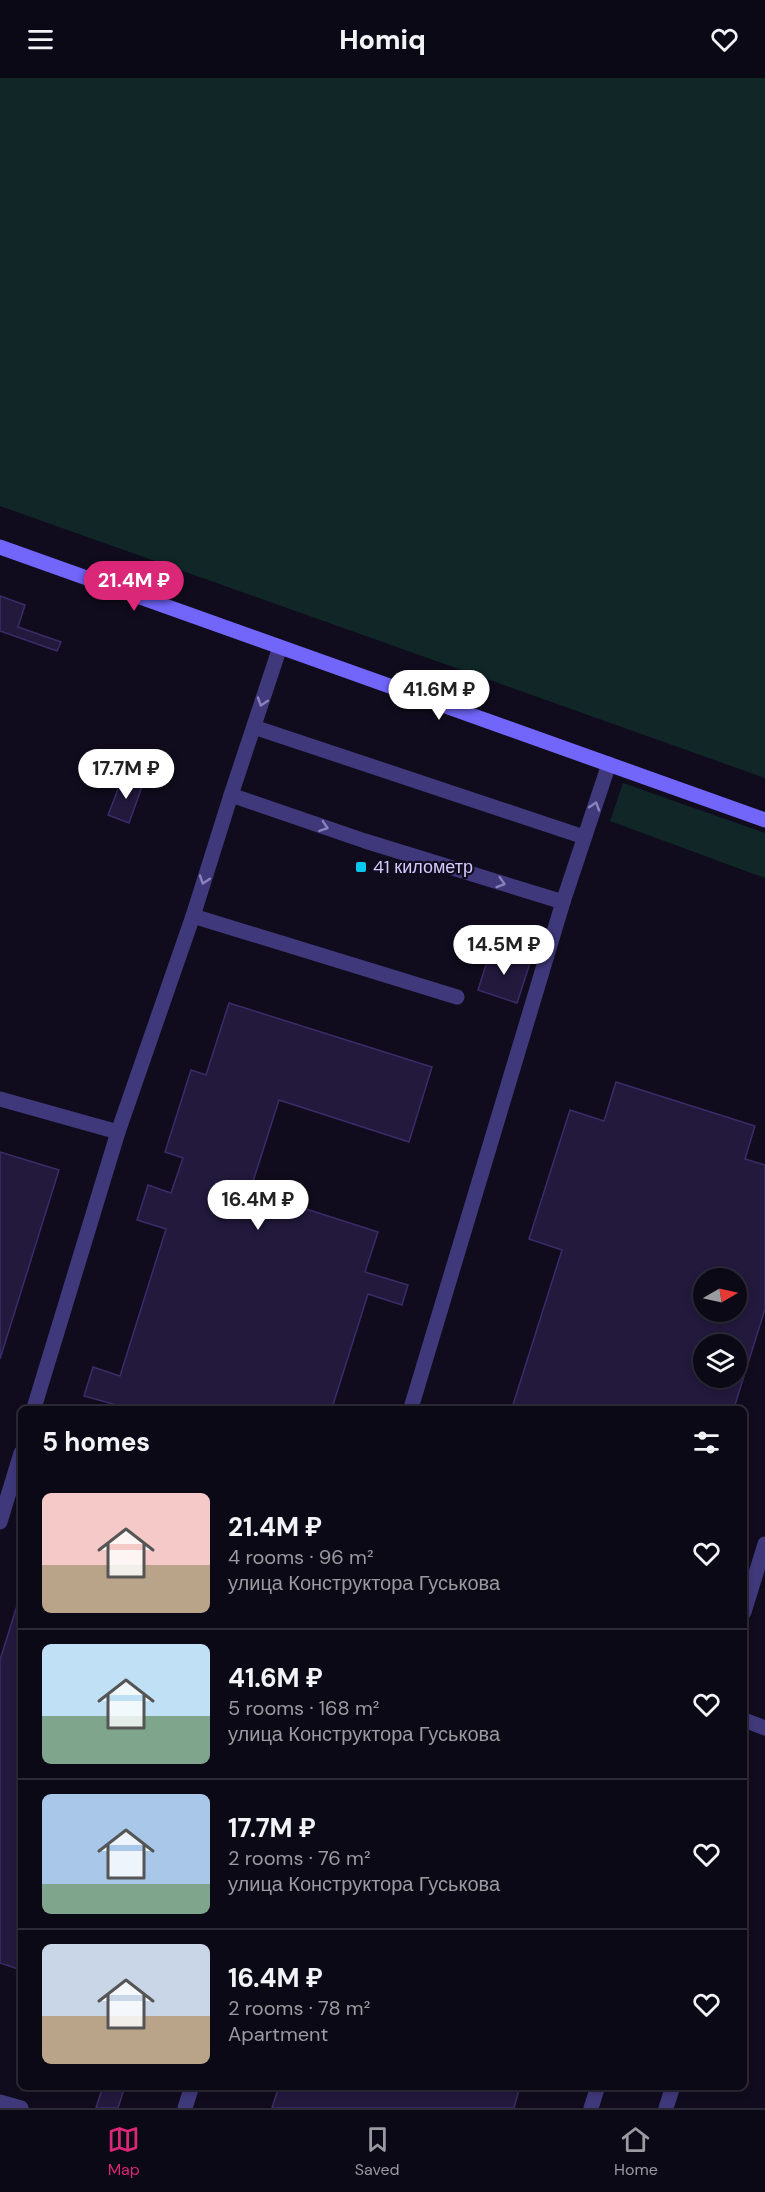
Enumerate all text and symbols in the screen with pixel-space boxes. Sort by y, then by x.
text: Homiq [339,22,426,57]
icon: menu [24,23,57,56]
icon: heart [708,23,741,56]
pin: 21.4M ₽ [79,561,189,612]
text: 21.4M ₽ [98,567,170,593]
pin: 41.6M ₽ [384,670,494,721]
text: 41.6M ₽ [403,676,475,702]
one-way arrow [257,696,269,707]
pin: 17.7M ₽ [71,749,181,800]
text: 17.7M ₽ [92,755,160,781]
one-way arrow [587,801,600,812]
one-way arrow [318,819,328,832]
place label: 41 километр [373,855,473,879]
marker: 41 километр [354,860,368,874]
one-way arrow [199,874,211,885]
one-way arrow [495,876,506,888]
pin: 14.5M ₽ [449,925,559,976]
text: 14.5M ₽ [467,931,541,957]
pin: 16.4M ₽ [203,1180,313,1231]
text: 16.4M ₽ [222,1186,294,1212]
north arrow [693,1268,747,1322]
map controls [693,1268,747,1388]
button: layers [693,1334,747,1388]
text: 5 homes [42,1425,150,1459]
icon: filters [690,1426,723,1459]
text: 21.4M ₽ [228,1510,322,1544]
icon: home [90,1517,162,1589]
icon: heart [690,1537,723,1570]
text: 4 rooms · 96 m² [228,1544,374,1570]
text: улица Конструктора Гуськова [228,1570,500,1596]
text: 41.6M ₽ [228,1661,323,1695]
icon: home [90,1668,162,1740]
icon: heart [690,1688,723,1721]
text: 5 rooms · 168 m² [228,1695,379,1721]
text: улица Конструктора Гуськова [228,1721,500,1747]
text: 17.7M ₽ [228,1811,316,1845]
icon: home [90,1818,162,1890]
icon: heart [690,1838,723,1871]
text: 2 rooms · 76 m² [228,1845,371,1871]
text: улица Конструктора Гуськова [228,1871,500,1897]
text: 16.4M ₽ [228,1961,323,1995]
icon: home [90,1968,162,2040]
icon: heart [690,1988,723,2021]
text: 2 rooms · 78 m² [228,1995,370,2021]
text: Apartment [228,2021,328,2047]
tab: Map [107,2123,140,2180]
tab: Saved [355,2123,400,2180]
tab: Home [614,2123,658,2180]

